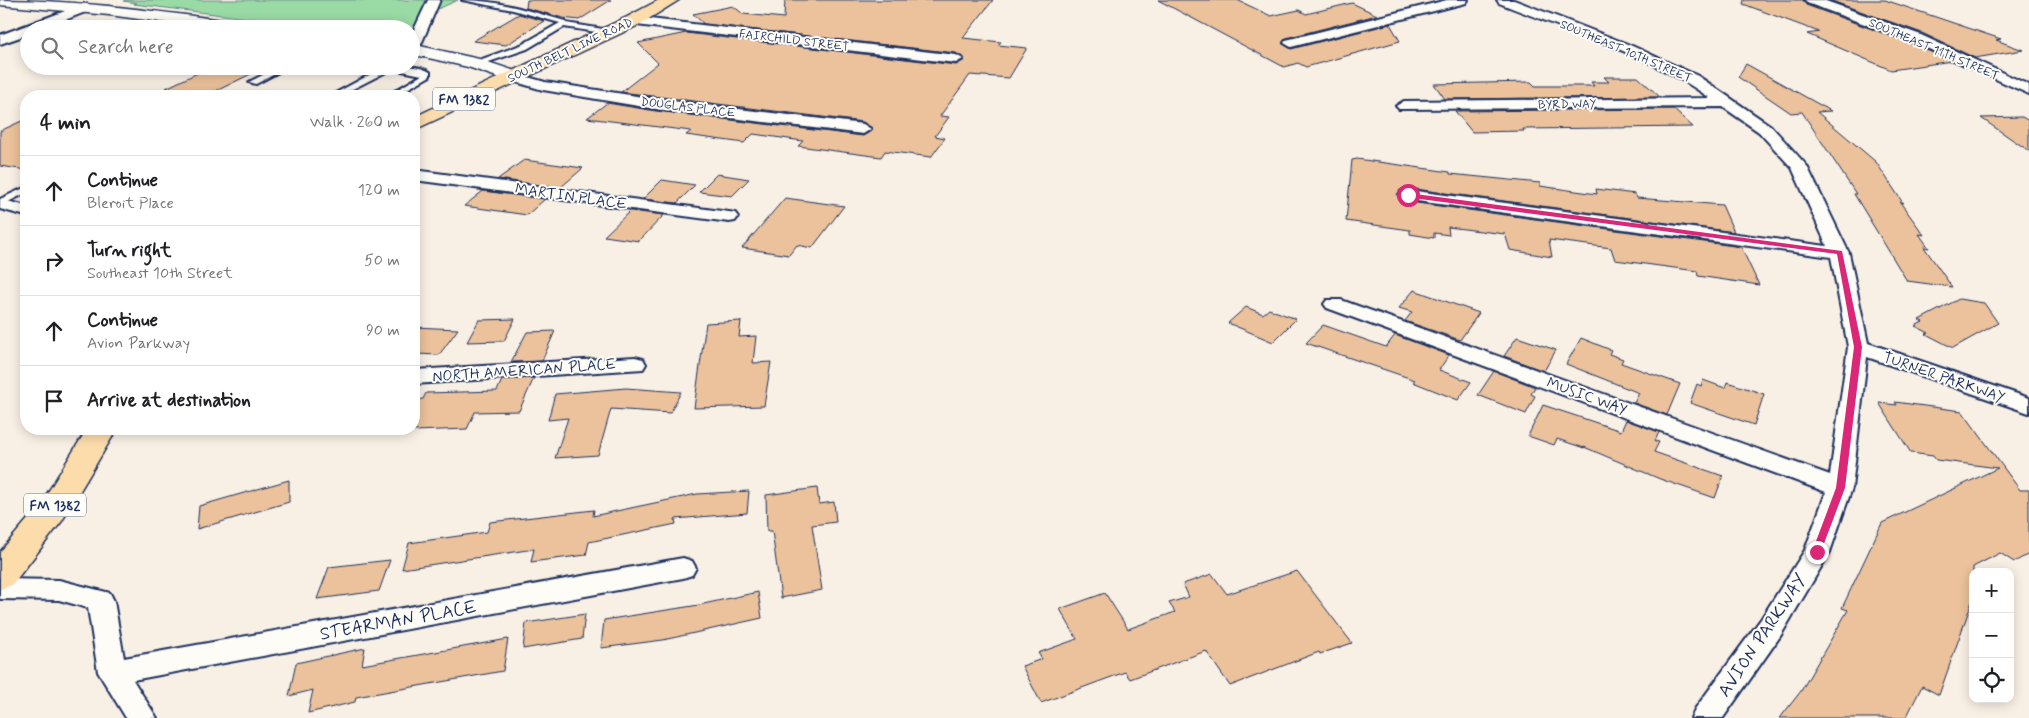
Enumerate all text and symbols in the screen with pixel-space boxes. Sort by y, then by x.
street label: SOUTH BELT LINE ROAD [505,15,635,87]
street label: SOUTHEAST 11TH STREET [1866,15,2001,85]
street label: SOUTHEAST 10TH STREET [1557,17,1694,87]
search box [20,20,420,75]
street label: FAIRCHILD STREET [738,26,850,56]
icon: search [38,34,66,62]
text: Search here [78,35,174,60]
road number: FM 1382 [433,88,495,110]
street label: DOUGLAS PLACE [640,94,737,122]
street label: BYRD WAY [1538,96,1597,114]
text: 4 min [40,109,91,137]
text: Walk · 260 m [310,112,400,133]
text: Continue [87,168,158,193]
icon: ahead [40,177,68,205]
street label: MARTIN PLACE [514,179,628,215]
text: 120 m [358,180,400,201]
route start [1397,184,1420,207]
text: Bleroit Place [87,193,174,214]
text: Turn right [87,238,171,263]
icon: right [40,247,68,275]
text: 50 m [364,250,400,271]
text: Southeast 10th Street [87,263,233,284]
text: Continue [87,308,158,333]
icon: ahead [40,317,68,345]
text: 90 m [366,320,400,341]
text: Avion Parkway [87,333,190,354]
street label: TURNER PARKWAY [1880,348,2007,408]
street label: NORTH AMERICAN PLACE [432,355,617,387]
street label: MUSIC WAY [1544,373,1630,421]
icon: arrive [40,387,68,415]
text: Arrive at destination [87,388,251,413]
road number: FM 1382 [24,494,86,516]
route end [1806,541,1829,564]
map controls [1969,568,2014,703]
button: + [1969,568,2014,613]
street label: AVION PARKWAY [1713,569,1813,702]
street label: STEARMAN PLACE [318,595,479,647]
button: − [1969,613,2014,658]
button: locate [1969,658,2014,703]

